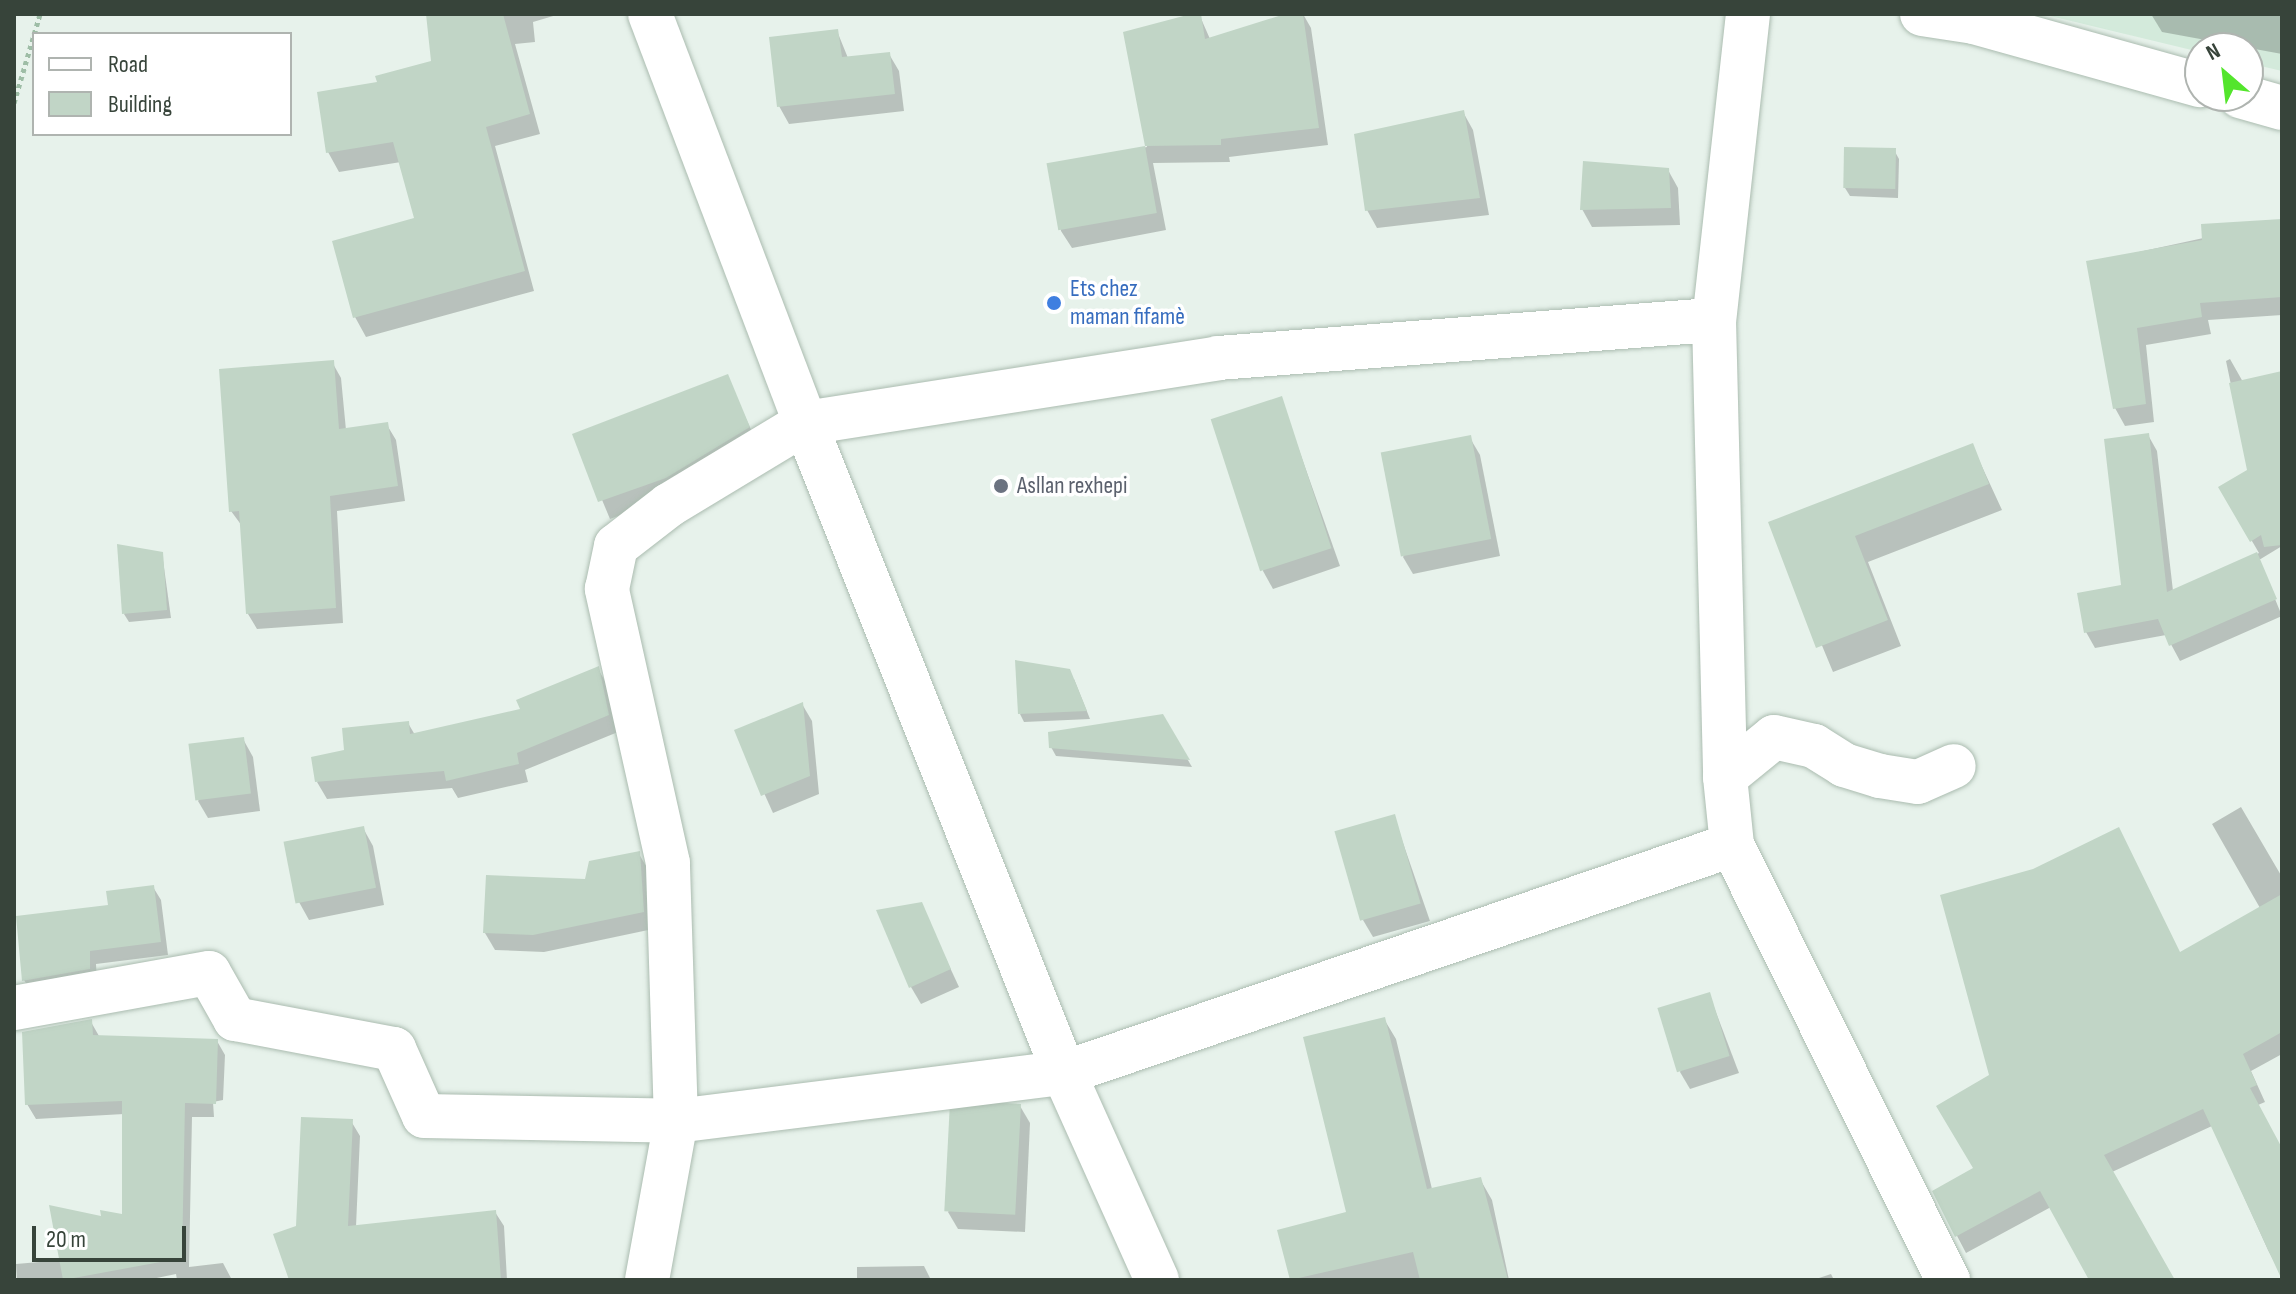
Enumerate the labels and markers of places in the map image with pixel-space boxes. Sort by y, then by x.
place label: Ets chez maman fifamè [1070,275,1185,331]
marker: Ets chez maman fifamè [1045,294,1063,312]
place label: Asllan rexhepi [1017,472,1127,500]
marker: Asllan rexhepi [992,477,1010,495]

